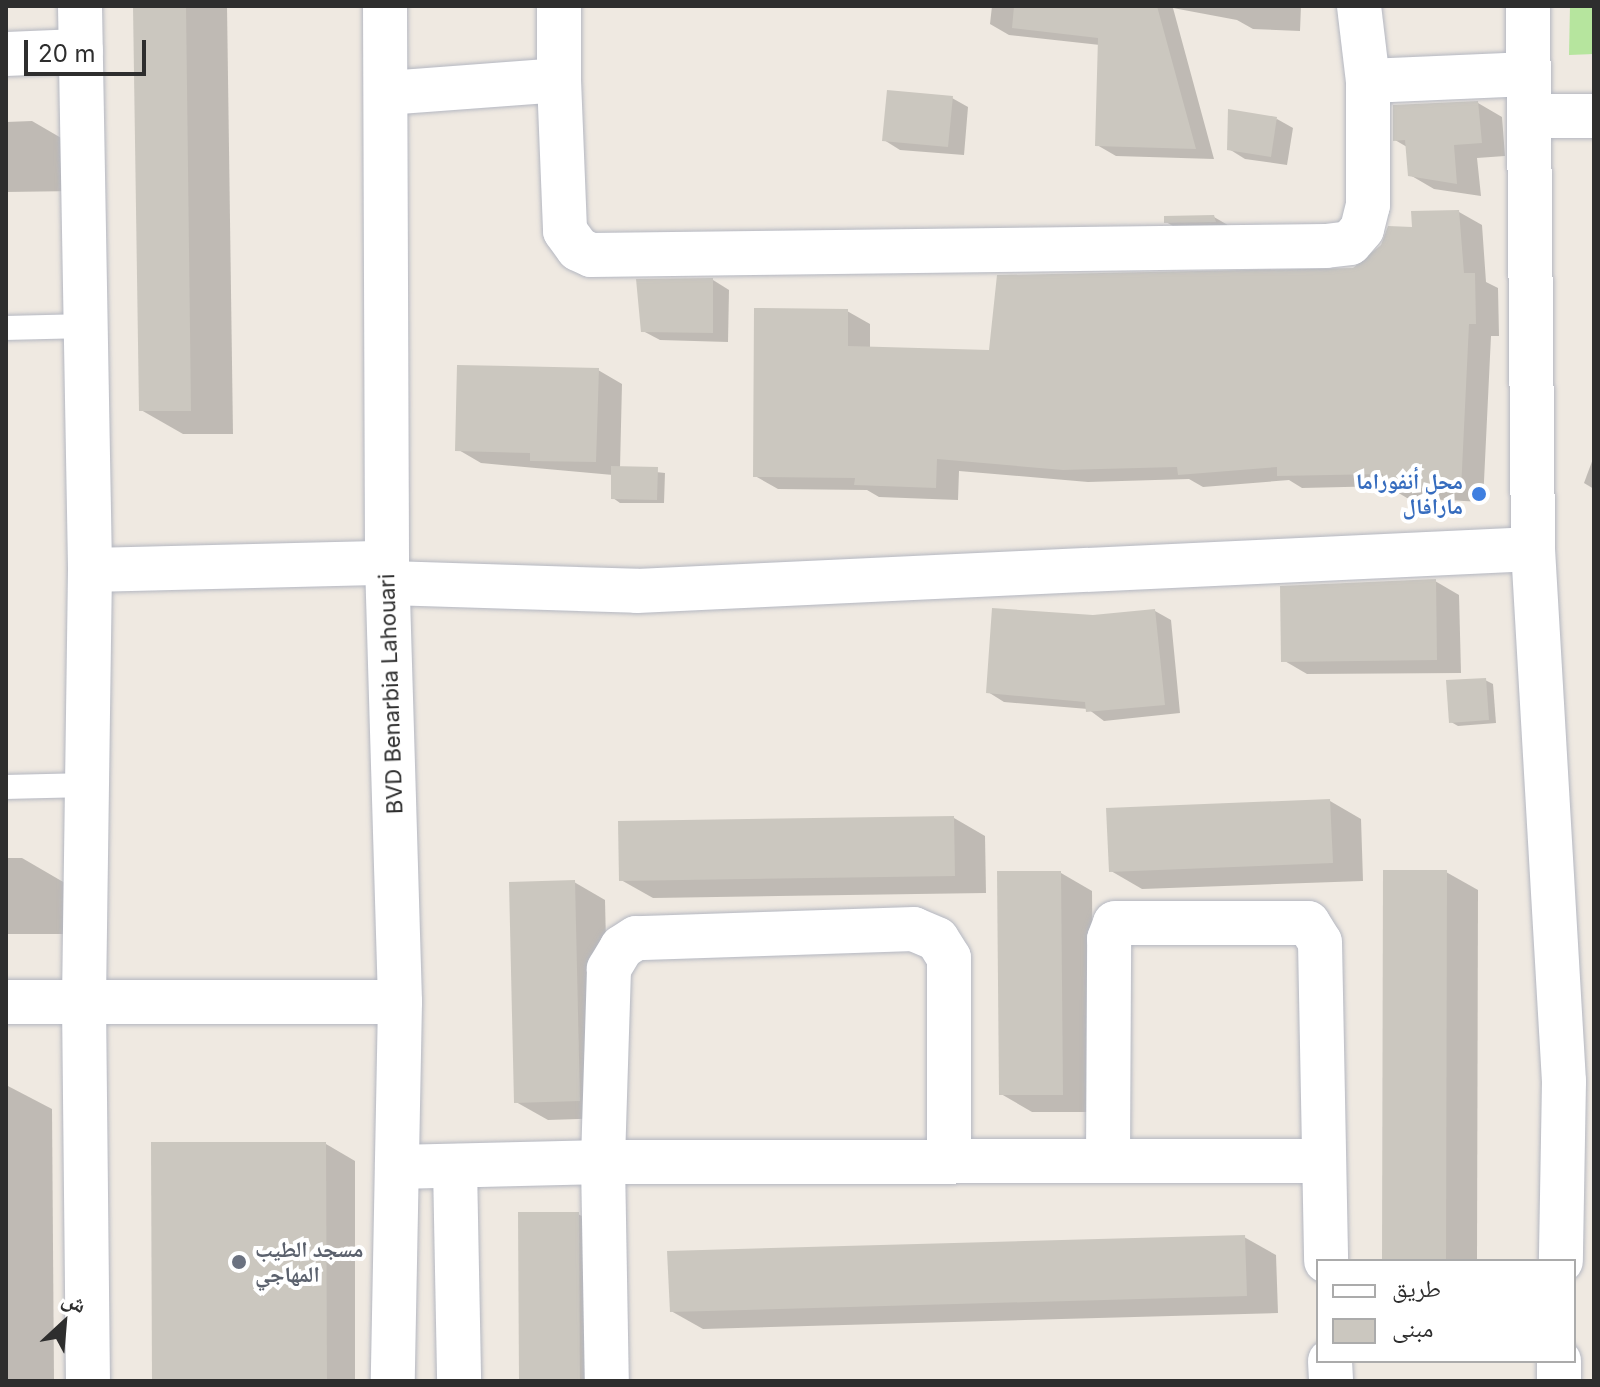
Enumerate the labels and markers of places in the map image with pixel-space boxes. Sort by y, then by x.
place label: محل أنفوراما مارافال [1356,468,1463,520]
marker: محل أنفوراما مارافال [1470,485,1488,503]
place label: مسجد الطيب المهاجي [255,1236,364,1288]
marker: مسجد الطيب المهاجي [230,1253,248,1271]

